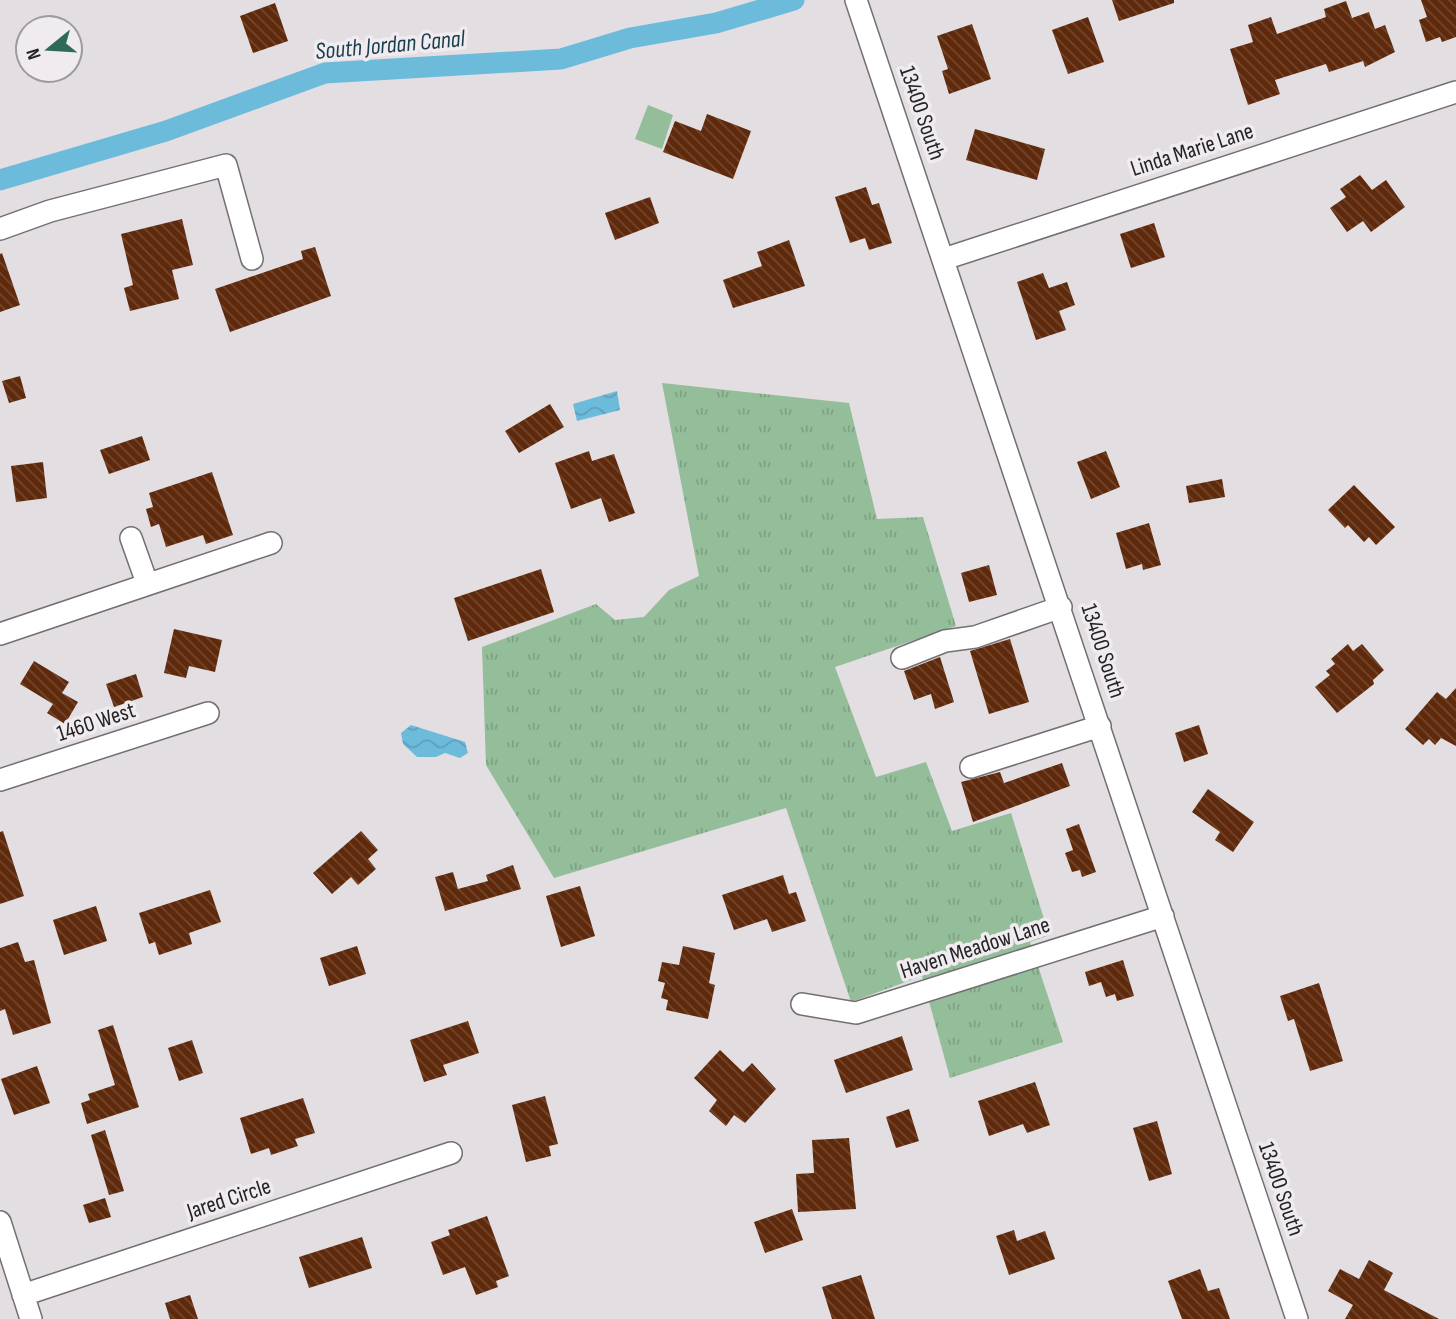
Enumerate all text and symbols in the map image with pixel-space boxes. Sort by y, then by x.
north arrow [14,14,84,84]
water label: South Jordan Canal [314,24,467,66]
text: N [22,45,47,62]
street label: 13400 South [893,62,951,164]
street label: Linda Marie Lane [1127,117,1257,183]
street label: 13400 South [1075,600,1131,702]
street label: 1460 West [53,696,139,748]
street label: Haven Meadow Lane [897,911,1053,985]
street label: 13400 South [1252,1138,1310,1240]
street label: Jared Circle [183,1172,275,1226]

